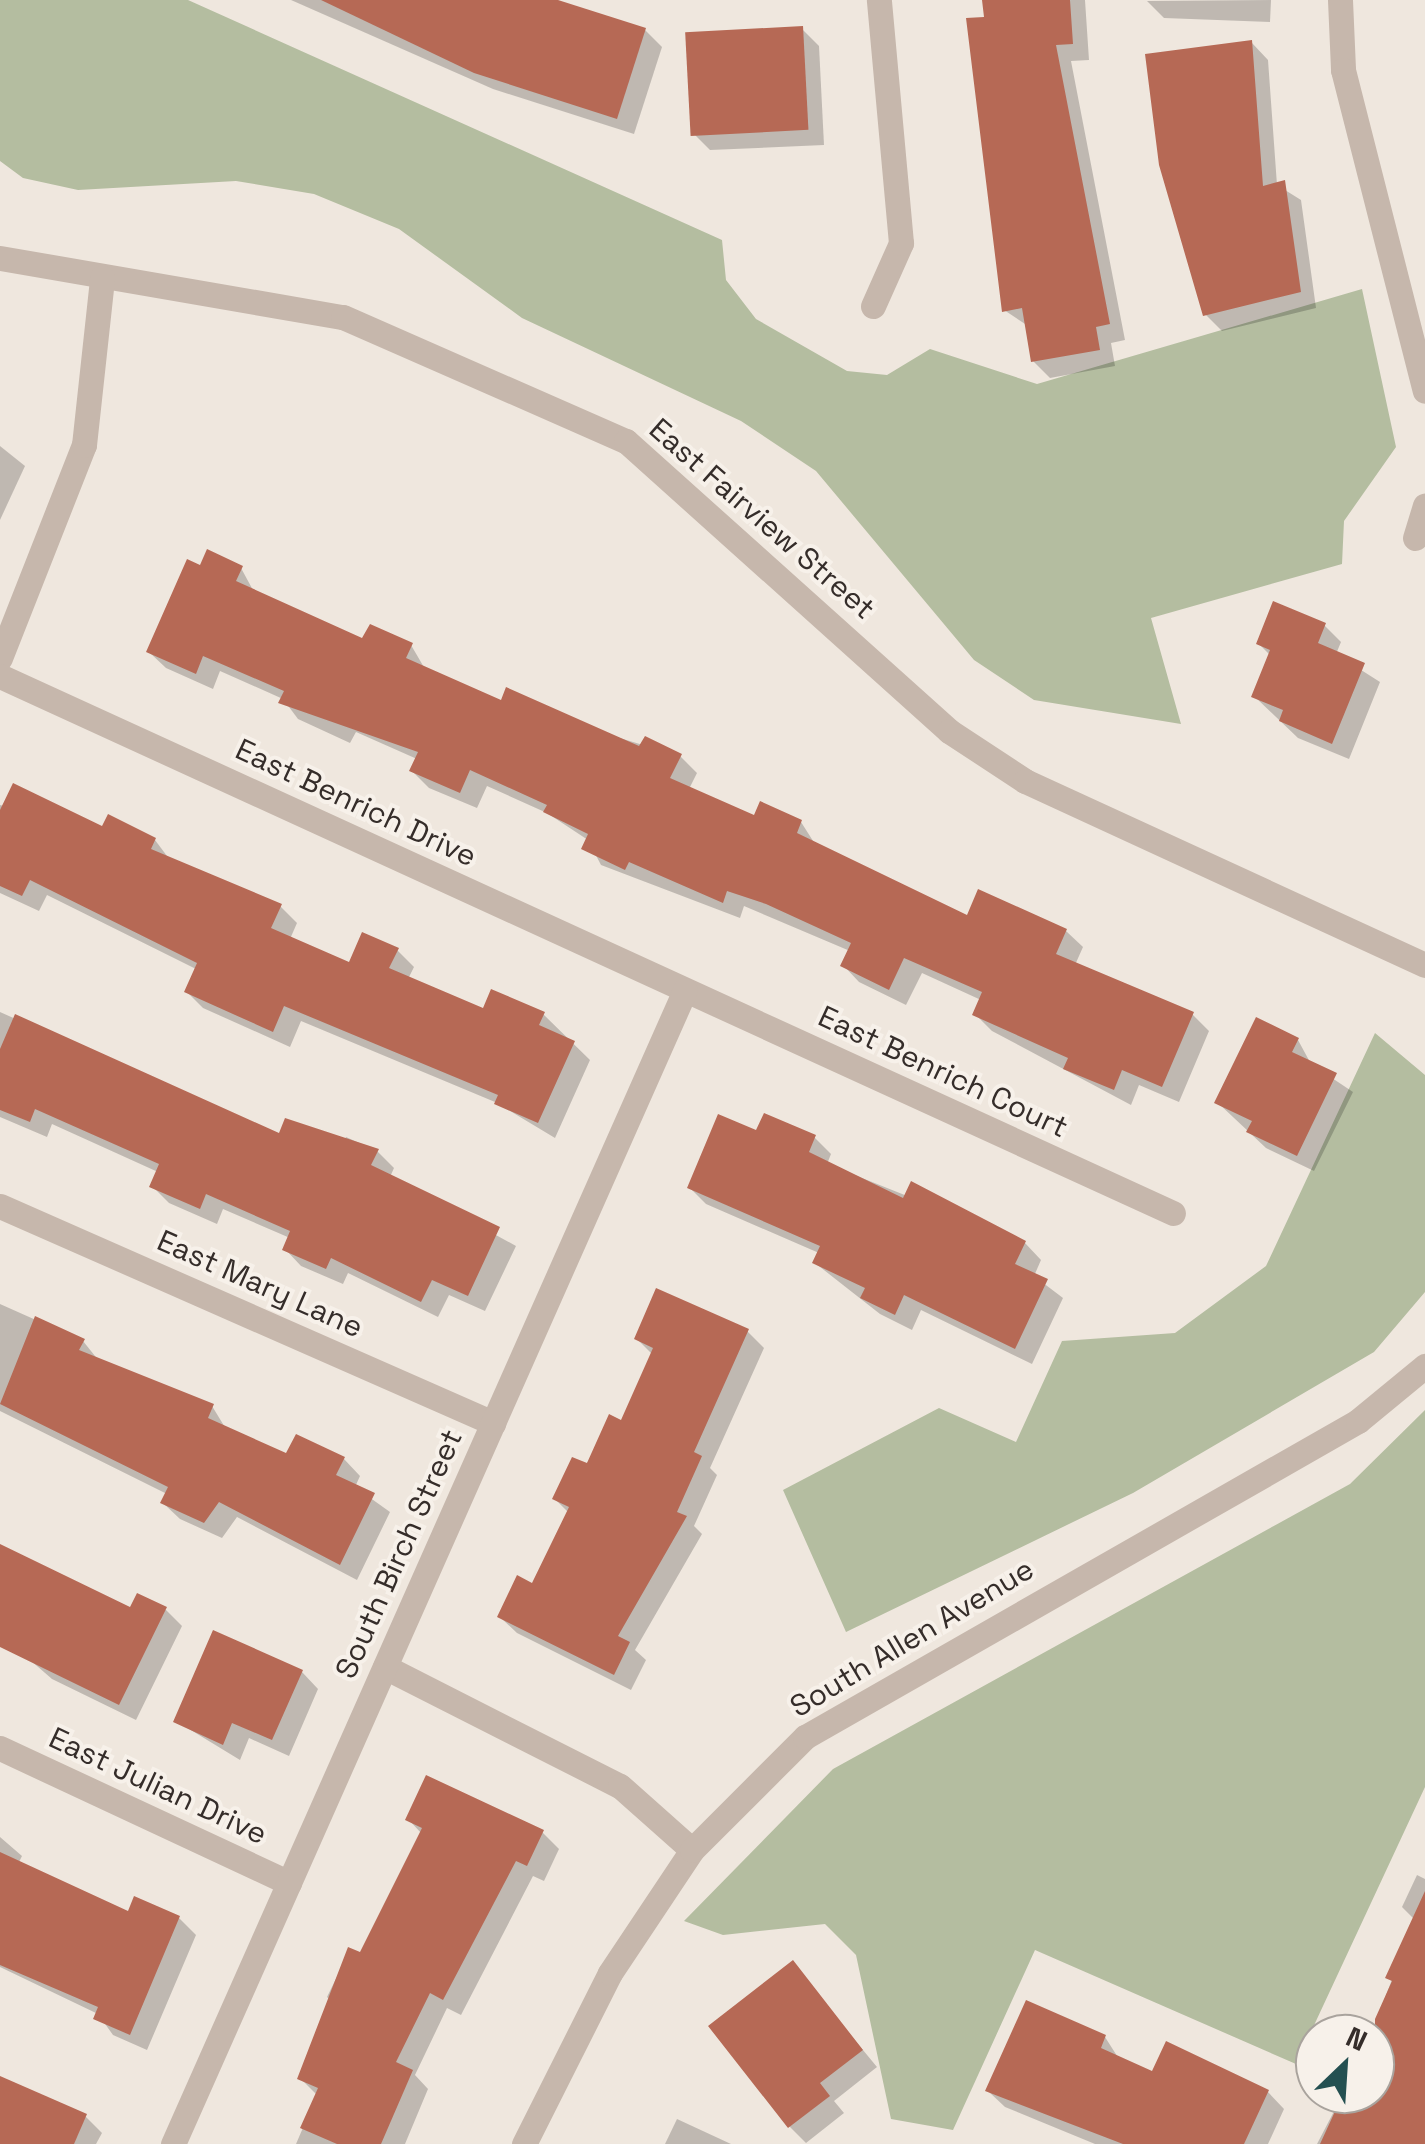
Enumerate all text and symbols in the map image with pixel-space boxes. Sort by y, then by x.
street label: East Fairview Street [642,411,882,627]
street label: East Benrich Drive [230,731,482,875]
street label: East Benrich Court [813,998,1073,1146]
street label: East Mary Lane [152,1223,368,1345]
street label: South Birch Street [328,1424,470,1684]
street label: South Allen Avenue [783,1551,1041,1725]
street label: East Julian Drive [43,1720,273,1852]
north arrow [1295,2014,1395,2114]
text: N [1341,2018,1373,2059]

